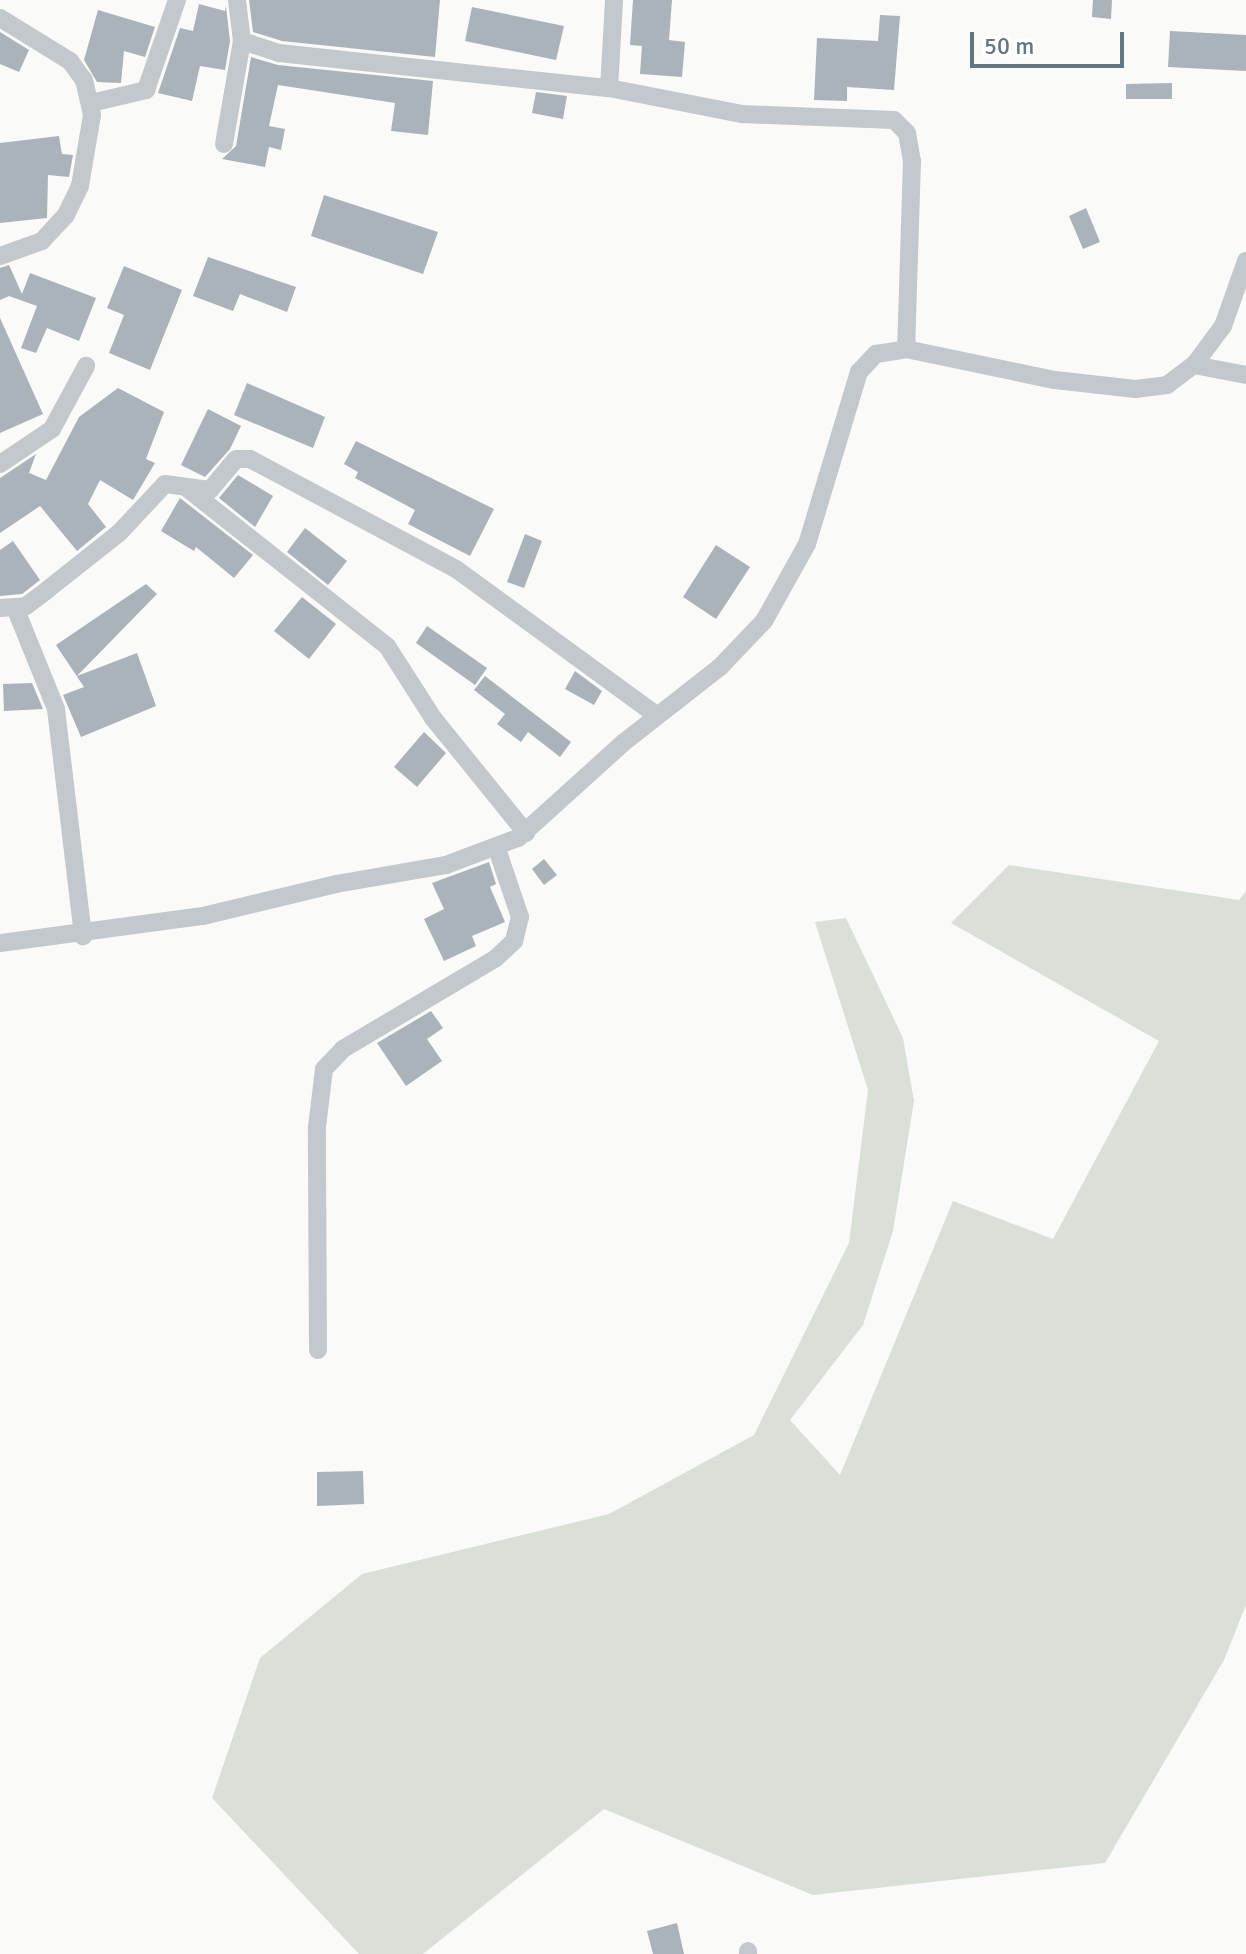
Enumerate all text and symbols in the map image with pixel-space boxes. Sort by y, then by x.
scale bar [974,16,1128,66]
text: 50 m [984,31,1034,61]

